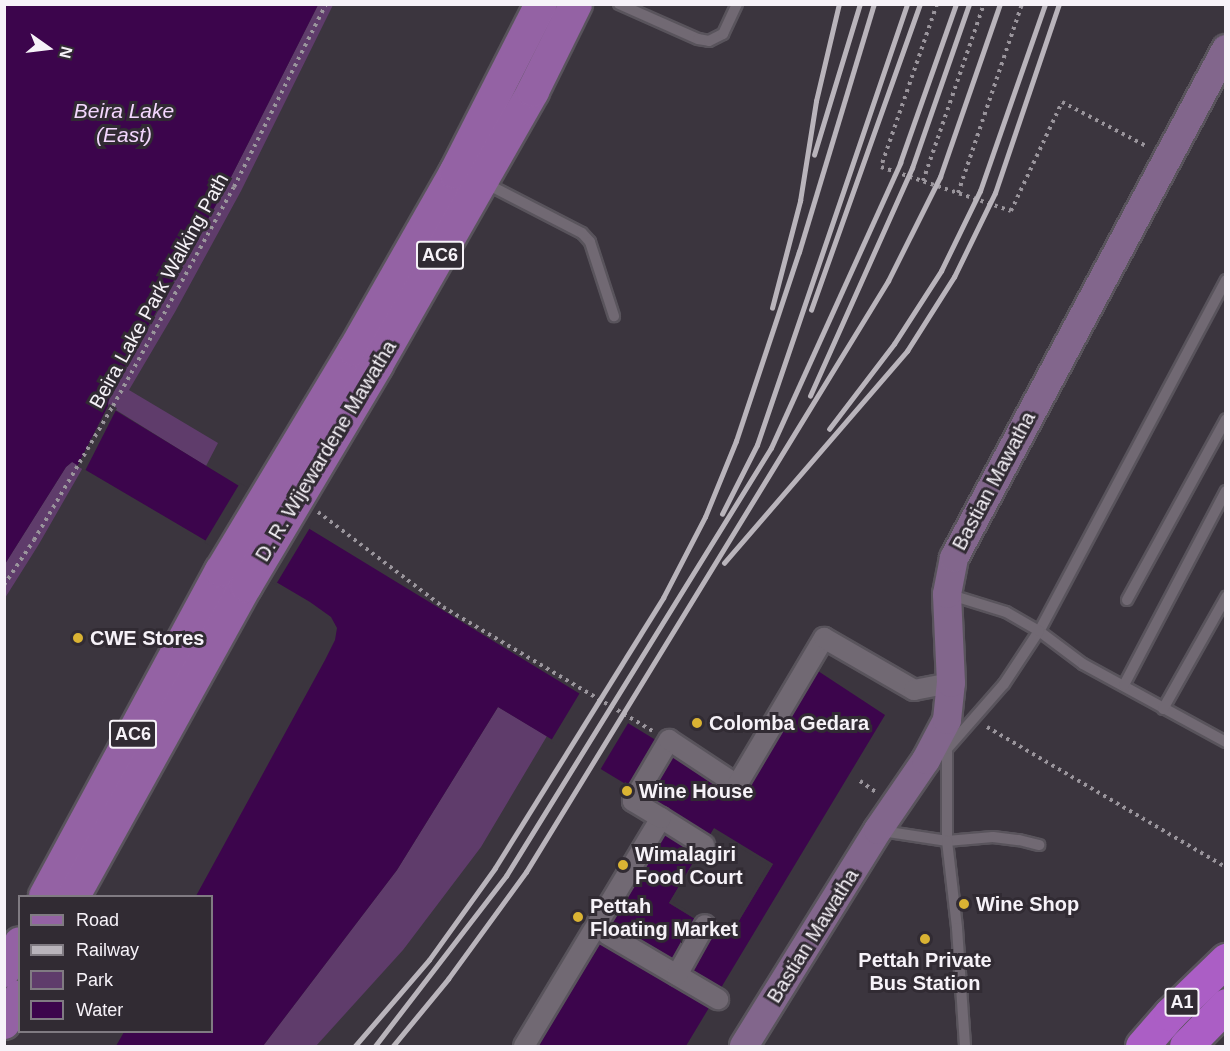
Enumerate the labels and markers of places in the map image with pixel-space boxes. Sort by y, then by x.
place label: CWE Stores [90,626,204,650]
marker: CWE Stores [71,631,85,645]
place label: Colomba Gedara [709,711,869,735]
marker: Colomba Gedara [690,716,704,730]
place label: Wine House [639,779,753,803]
marker: Wine House [620,784,634,798]
place label: Wimalagiri Food Court [635,842,743,889]
marker: Wimalagiri Food Court [616,858,630,872]
place label: Wine Shop [976,892,1079,916]
place label: Pettah Floating Market [590,894,738,941]
marker: Wine Shop [957,897,971,911]
marker: Pettah Floating Market [571,910,585,924]
marker: Pettah Private Bus Station [918,932,932,946]
place label: Pettah Private Bus Station [858,948,992,995]

